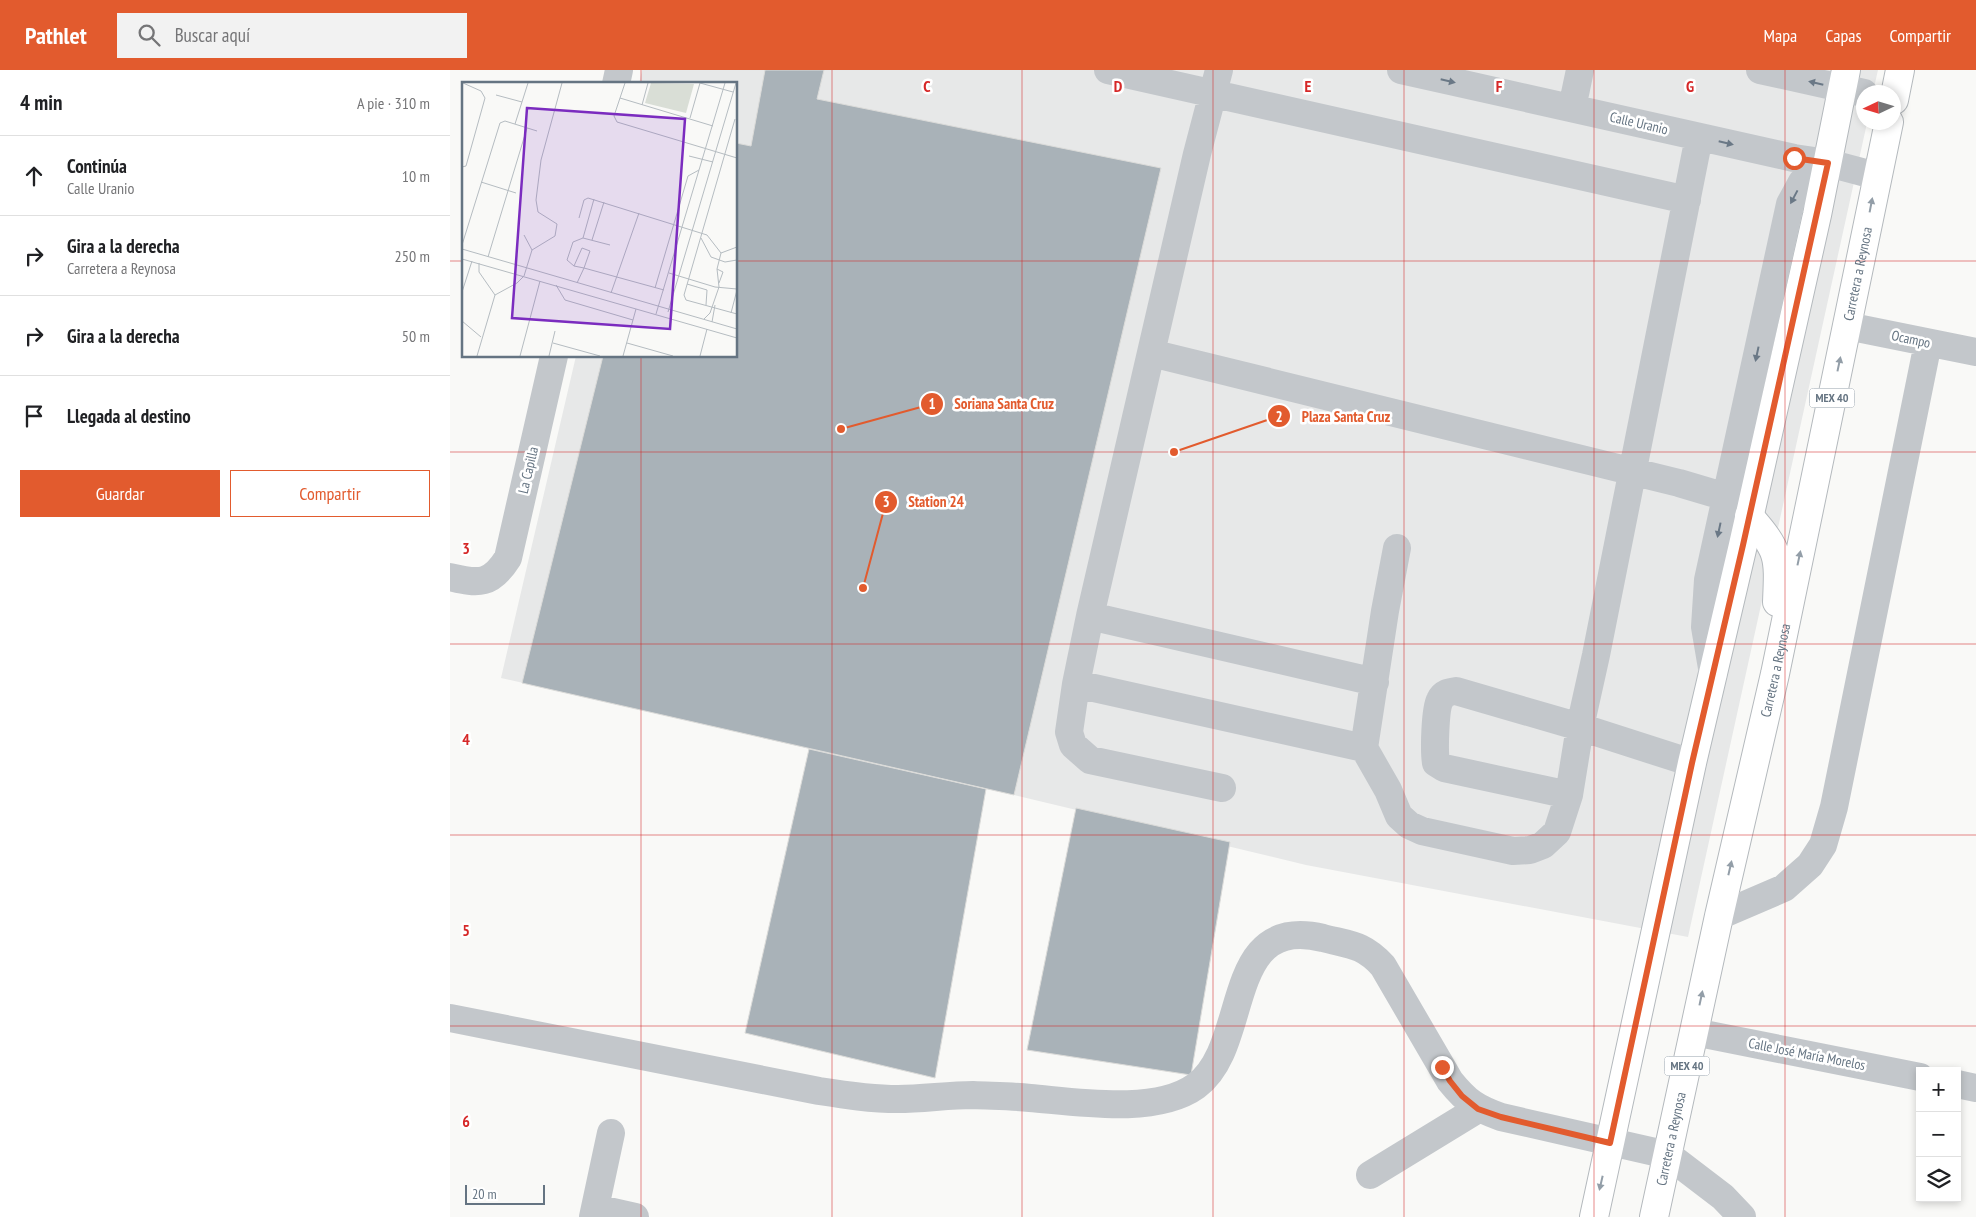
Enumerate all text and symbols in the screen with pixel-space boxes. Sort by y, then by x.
search box [117,13,467,58]
text: Pathlet [25,20,87,51]
icon: search [135,21,163,49]
text: Buscar aquí [175,23,250,47]
text: Mapa [1764,24,1797,47]
text: Capas [1825,24,1862,47]
text: Compartir [1890,24,1951,47]
text: C [923,76,931,96]
text: D [1114,76,1123,96]
text: E [1305,76,1312,96]
text: F [1496,76,1503,96]
text: G [1686,76,1694,96]
one-way arrow [1441,77,1456,85]
one-way arrow [1808,79,1823,87]
inset map [462,82,738,358]
north arrow [1856,85,1901,130]
text: 4 min [20,89,62,116]
text: A pie · 310 m [357,93,430,113]
street label: Calle Uranio [1608,108,1670,138]
one-way arrow [1719,139,1734,147]
route start [1783,147,1806,170]
text: Continúa [67,154,127,178]
icon: ahead [20,162,48,190]
text: 10 m [402,166,430,186]
text: Calle Uranio [67,178,135,198]
one-way arrow [1790,189,1798,204]
one-way arrow [1867,197,1875,212]
street label: Carretera a Reynosa [1839,225,1876,322]
text: Gira a la derecha [67,234,180,258]
icon: right [20,242,48,270]
text: 250 m [395,246,430,266]
text: Carretera a Reynosa [67,258,176,278]
icon: right [20,322,48,350]
text: Gira a la derecha [67,324,180,348]
text: 50 m [402,326,430,346]
street label: Ocampo [1890,326,1932,352]
one-way arrow [1753,347,1761,363]
one-way arrow [1835,357,1843,372]
road number: MEX 40 [1810,388,1854,408]
callout: Soriana Santa Cruz [919,389,1064,419]
text: 1 [928,394,936,413]
text: Soriana Santa Cruz [954,394,1054,413]
callout: Plaza Santa Cruz [1267,401,1400,431]
icon: arrive [20,402,48,430]
text: Llegada al destino [67,404,191,428]
text: 2 [1275,407,1283,426]
text: Plaza Santa Cruz [1302,407,1391,426]
street label: La Capilla [514,445,542,495]
button: Guardar [20,470,220,517]
button: Compartir [230,470,430,517]
callout: Station 24 [874,487,974,517]
text: 3 [882,492,890,511]
text: Station 24 [908,492,964,511]
one-way arrow [1715,523,1723,538]
text: 3 [462,538,470,558]
one-way arrow [1795,550,1803,565]
street label: Carretera a Reynosa [1756,622,1794,719]
text: 4 [462,729,470,749]
one-way arrow [1726,861,1734,876]
text: 5 [462,920,470,940]
one-way arrow [1698,990,1706,1006]
street label: Calle José María Morelos [1747,1034,1867,1074]
route end [1431,1056,1454,1079]
road number: MEX 40 [1664,1056,1710,1076]
map controls [1916,1067,1961,1202]
button: + [1916,1067,1961,1112]
street label: Carretera a Reynosa [1652,1090,1690,1187]
text: 6 [462,1111,470,1131]
button: − [1916,1112,1961,1157]
button: layers [1916,1157,1961,1202]
one-way arrow [1597,1176,1605,1191]
scale bar [465,1182,545,1205]
text: 20 m [472,1185,497,1203]

